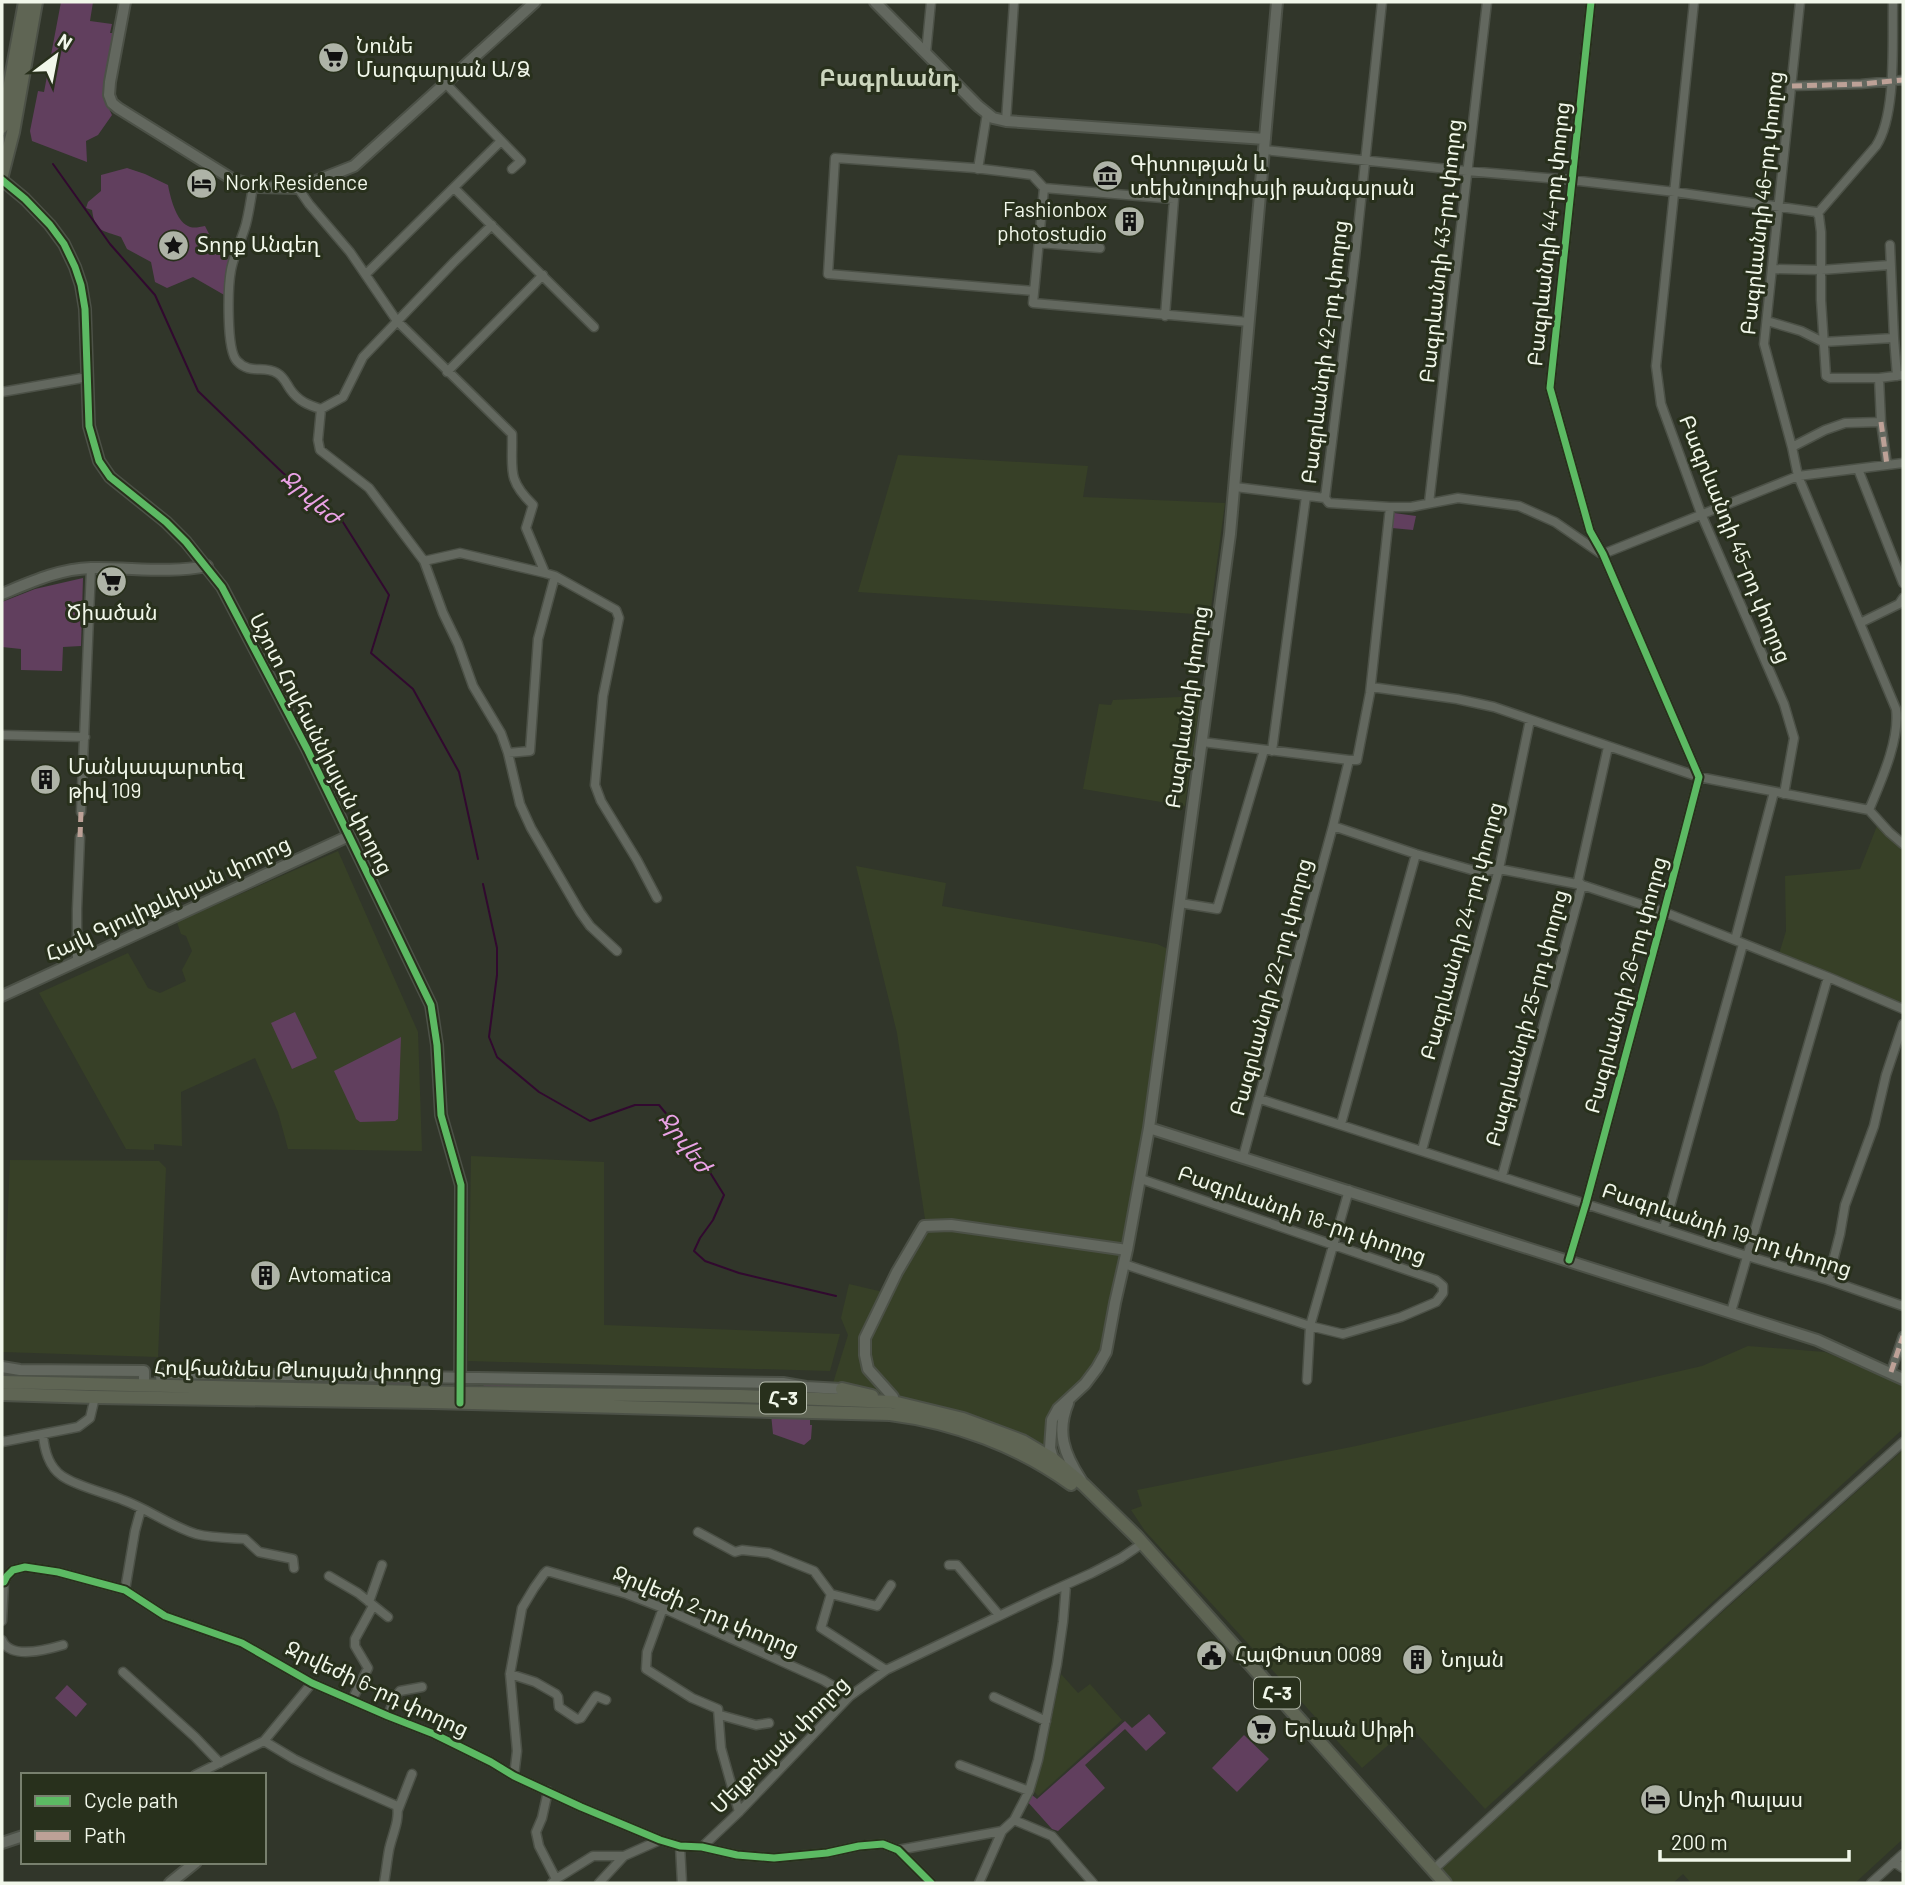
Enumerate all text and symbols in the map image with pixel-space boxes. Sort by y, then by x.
north arrow [21,21,91,91]
text: N [54,28,77,54]
place label: Նունե Մարգարյան Ա/Ձ [356,32,531,82]
supermarket icon: Նունե Մարգարյան Ա/Ձ [316,41,350,75]
district label: Բագրևանդ [819,63,959,92]
street label: Բագրևանդի 46-րդ փողոց [1734,70,1788,336]
street label: Բագրևանդի 44-րդ փողոց [1521,100,1575,368]
street label: Բագրևանդի 43-րդ փողոց [1413,118,1467,384]
place label: Գիտության և տեխնոլոգիայի թանգարան [1130,150,1415,200]
museum icon: Գիտության և տեխնոլոգիայի թանգարան [1090,159,1124,193]
hotel icon: Nork Residence [185,166,219,200]
place label: Nork Residence [225,169,368,194]
place label: Fashionbox photostudio [997,196,1107,245]
building icon: Fashionbox photostudio [1113,205,1147,239]
street label: Բագրևանդի 42-րդ փողոց [1295,218,1353,485]
place icon: Տորք Անգեղ [157,228,191,262]
place label: Տորք Անգեղ [197,231,321,257]
street label: Բագրևանդի 45-րդ փողոց [1674,411,1798,666]
water label: Ջրվեժ [275,463,350,532]
supermarket icon: Ծիածան [95,564,129,598]
place label: Ծիածան [66,599,158,625]
street label: Բագրևանդի փողոց [1159,604,1213,810]
street label: Աշոտ Հովհաննիսյան փողոց [244,608,399,879]
place label: Մանկապարտեզ թիվ 109 [68,753,245,803]
building icon: Մանկապարտեզ թիվ 109 [28,762,62,796]
street label: Բագրևանդի 24-րդ փողոց [1414,799,1508,1062]
street label: Հայկ Գյուլիքևխյան փողոց [41,830,294,966]
street label: Բագրևանդի 26-րդ փողոց [1578,853,1672,1116]
street label: Բագրևանդի 22-րդ փողոց [1223,855,1317,1118]
street label: Բագրևանդի 25-րդ փողոց [1479,886,1573,1149]
water label: Ջրվեժ [653,1105,720,1181]
street label: Բագրևանդի 18-րդ փողոց [1175,1159,1430,1269]
street label: Բագրևանդի 19-րդ փողոց [1599,1176,1856,1282]
building icon: Avtomatica [248,1258,282,1292]
place label: Avtomatica [288,1261,392,1286]
street label: Հովհաննես Թևոսյան փողոց [154,1353,442,1385]
road number: Հ-3 [760,1382,806,1414]
street label: Ջրվեժի 2-րդ փողոց [609,1559,803,1661]
street label: Ջրվեժի 6-րդ փողոց [282,1634,473,1742]
public building icon: ՀայՓոստ 0089 [1195,1638,1229,1672]
place label: ՀայՓոստ 0089 [1235,1641,1382,1667]
building icon: Նոյան [1401,1643,1435,1677]
place label: Նոյան [1441,1646,1504,1672]
street label: Մելքոնյան փողոց [705,1670,854,1819]
road number: Հ-3 [1254,1678,1300,1708]
supermarket icon: Երևան Սիթի [1244,1713,1278,1747]
place label: Երևան Սիթի [1284,1716,1415,1742]
legend [21,1773,266,1864]
hotel icon: Սոչի Պալաս [1638,1783,1672,1817]
place label: Սոչի Պալաս [1678,1786,1803,1812]
text: Cycle path [84,1787,178,1812]
scale bar [1660,1818,1849,1862]
text: Path [84,1822,126,1847]
text: 200 m [1671,1829,1728,1854]

